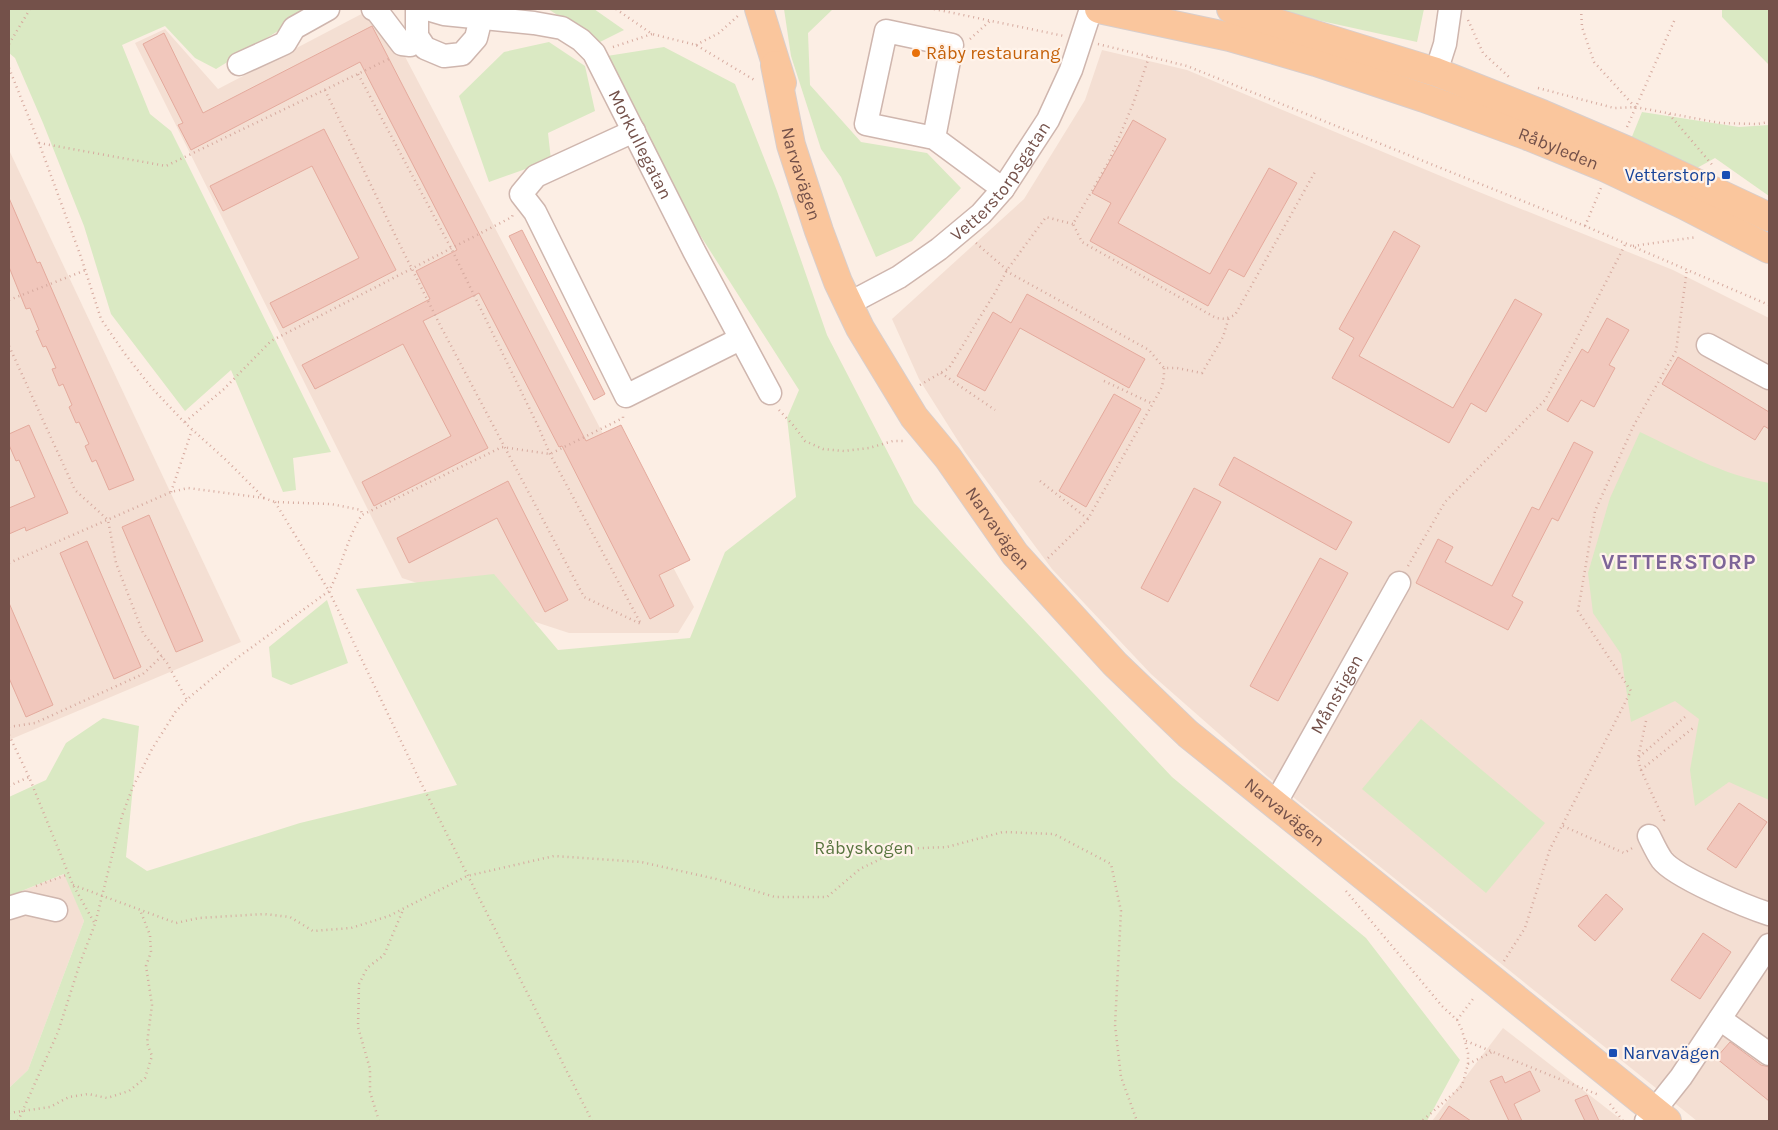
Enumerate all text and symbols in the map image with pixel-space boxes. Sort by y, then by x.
place label: Råby restaurang [926,42,1060,64]
marker: Råby restaurang [910,47,922,59]
street label: Morkullegatan [603,86,677,203]
street label: Vetterstorpsgatan [946,117,1055,246]
street label: Råbyleden [1515,122,1602,175]
street label: Narvavägen [777,125,826,223]
place label: Vetterstorp [1625,164,1716,186]
marker: Vetterstorp [1720,169,1732,181]
street label: Narvavägen [961,483,1035,574]
district label: VETTERSTORP [1601,549,1757,575]
street label: Månstigen [1306,650,1368,738]
street label: Narvavägen [1240,773,1329,851]
park label: Råbyskogen [814,837,914,859]
place label: Narvavägen [1623,1042,1720,1064]
marker: Narvavägen [1607,1047,1619,1059]

